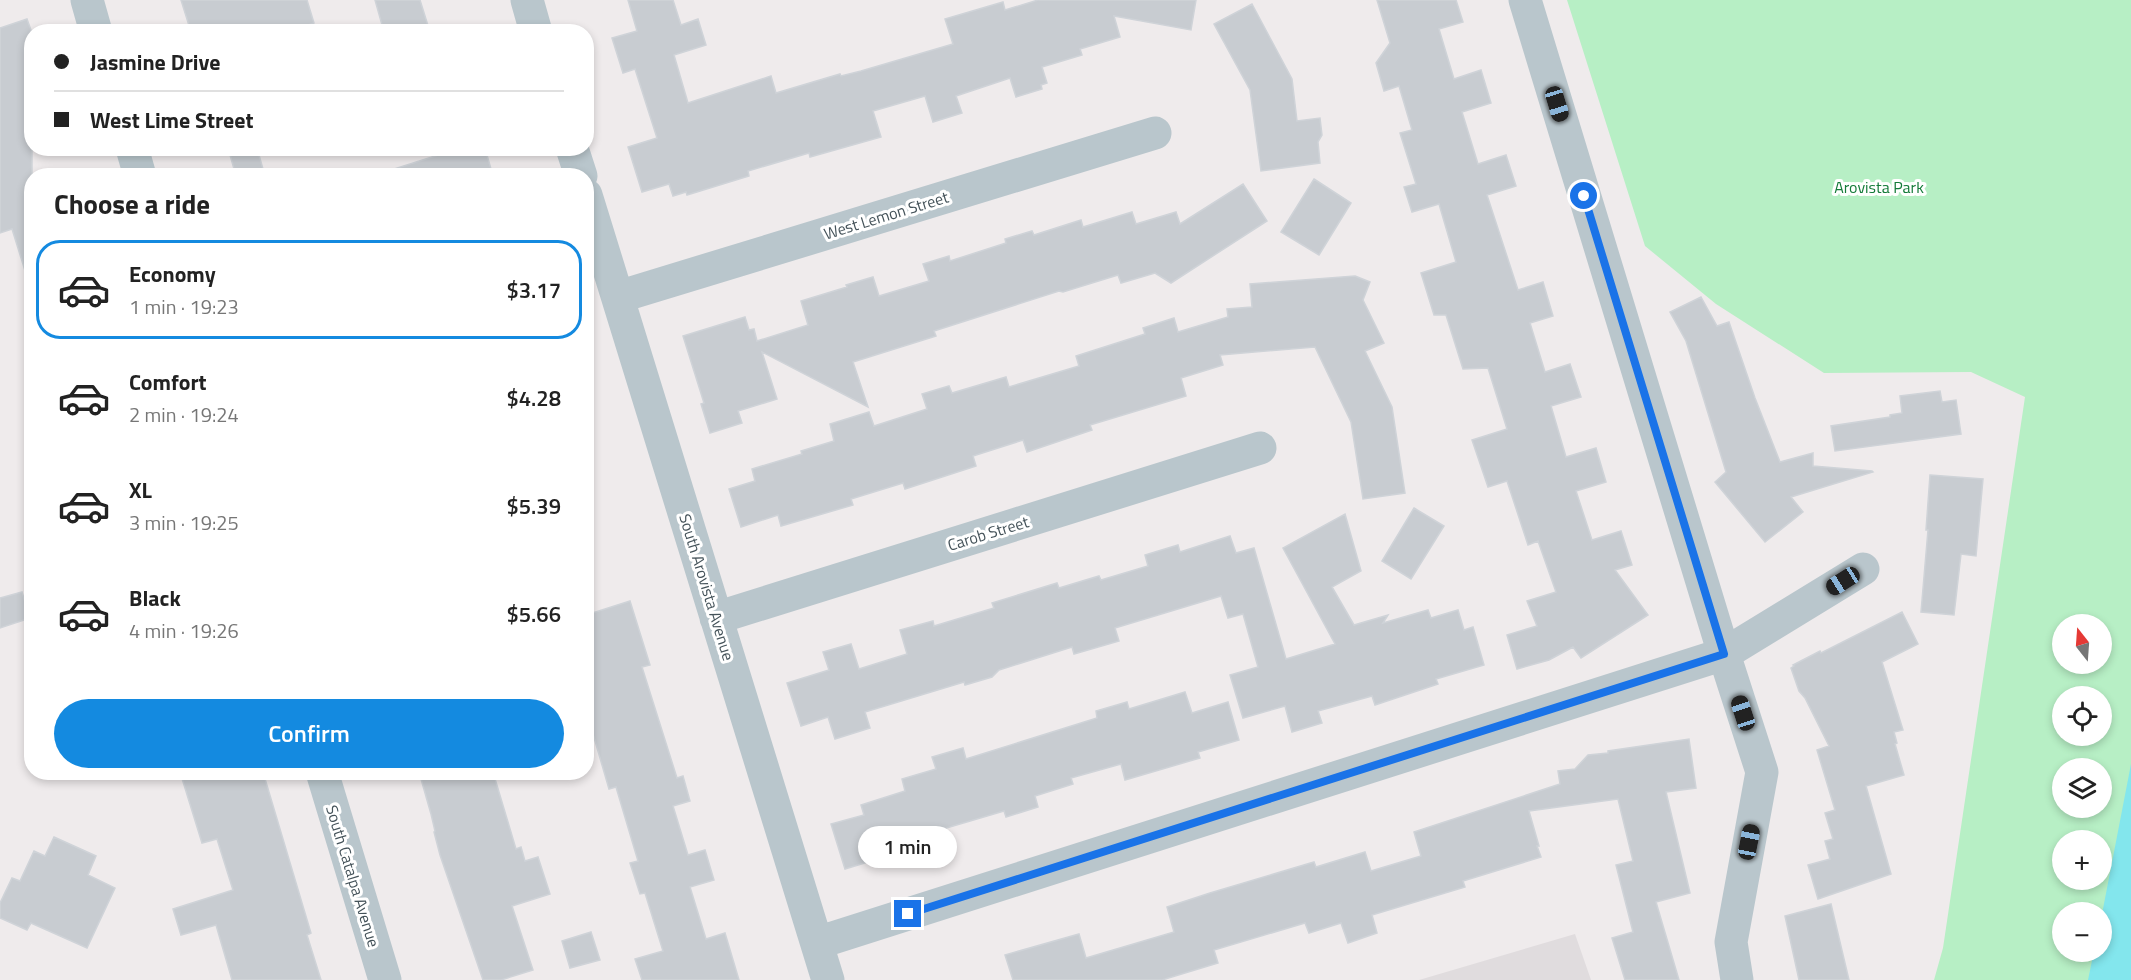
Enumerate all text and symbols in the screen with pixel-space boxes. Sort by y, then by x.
text: Jasmine Drive [90,45,221,79]
car [1543,84,1571,124]
text: West Lime Street [90,103,254,137]
park label: Arovista Park [1834,175,1924,199]
route start [1570,182,1597,209]
text: Choose a ride [54,183,210,224]
street label: West Lemon Street [821,185,952,245]
text: Economy [129,257,216,291]
icon: car [57,263,111,317]
text: $3.17 [506,273,561,307]
text: 1 min · 19:23 [129,291,239,322]
text: Comfort [129,365,207,399]
icon: car [57,371,111,425]
text: $4.28 [506,381,561,415]
text: 2 min · 19:24 [129,399,239,430]
text: XL [129,473,152,507]
icon: car [57,479,111,533]
text: $5.39 [506,489,561,523]
text: 3 min · 19:25 [129,507,239,538]
street label: Carob Street [944,509,1032,557]
street label: South Arovista Avenue [673,511,741,663]
car [1823,564,1863,598]
text: Black [129,581,181,615]
icon: car [57,587,111,641]
text: $5.66 [506,597,561,631]
north arrow [2052,614,2112,674]
map controls [2052,614,2112,962]
text: 4 min · 19:26 [129,615,239,646]
button: locate [2052,686,2112,746]
car [1729,693,1757,733]
button: Confirm [54,699,564,768]
button: layers [2052,758,2112,818]
street label: South Catalpa Avenue [320,802,386,950]
car [1737,823,1761,861]
callout: 1 min [858,827,958,869]
button: + [2052,830,2112,890]
text: 1 min [883,831,932,862]
route end [894,900,921,927]
button: − [2052,902,2112,962]

